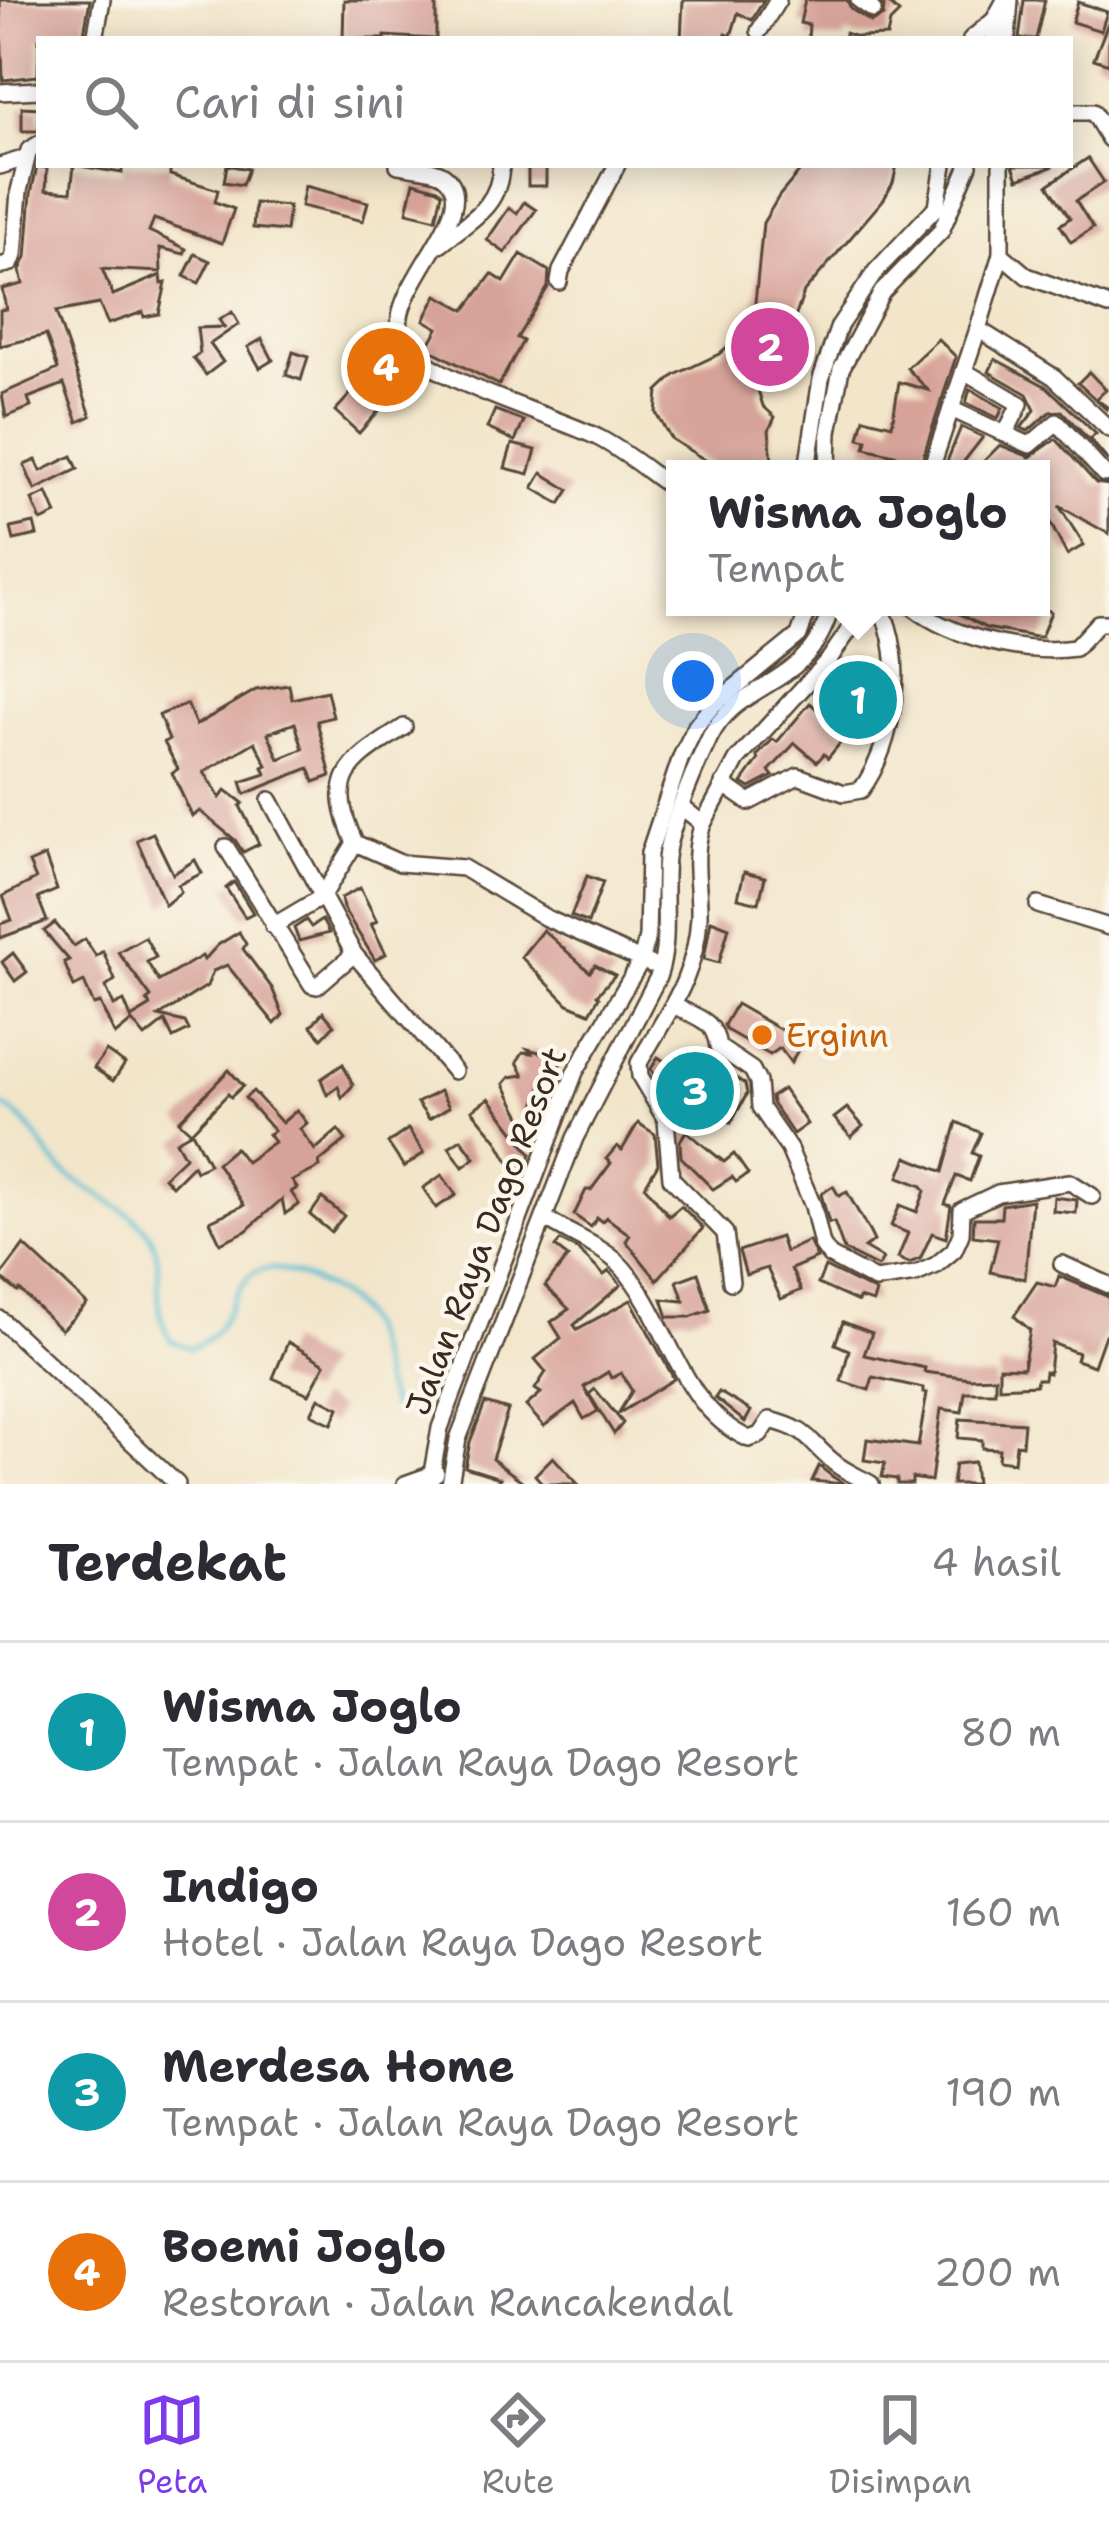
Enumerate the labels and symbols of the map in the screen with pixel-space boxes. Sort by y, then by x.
pin: 2 [731,302,809,392]
pin: 4 [347,322,425,412]
your location [663,651,723,711]
pin: 1 [819,655,897,745]
place label: Erginn [786,1013,889,1058]
marker: Erginn [749,1022,775,1048]
street label: Jalan Raya Dago Resort [395,1040,577,1422]
pin: 3 [656,1046,734,1136]

